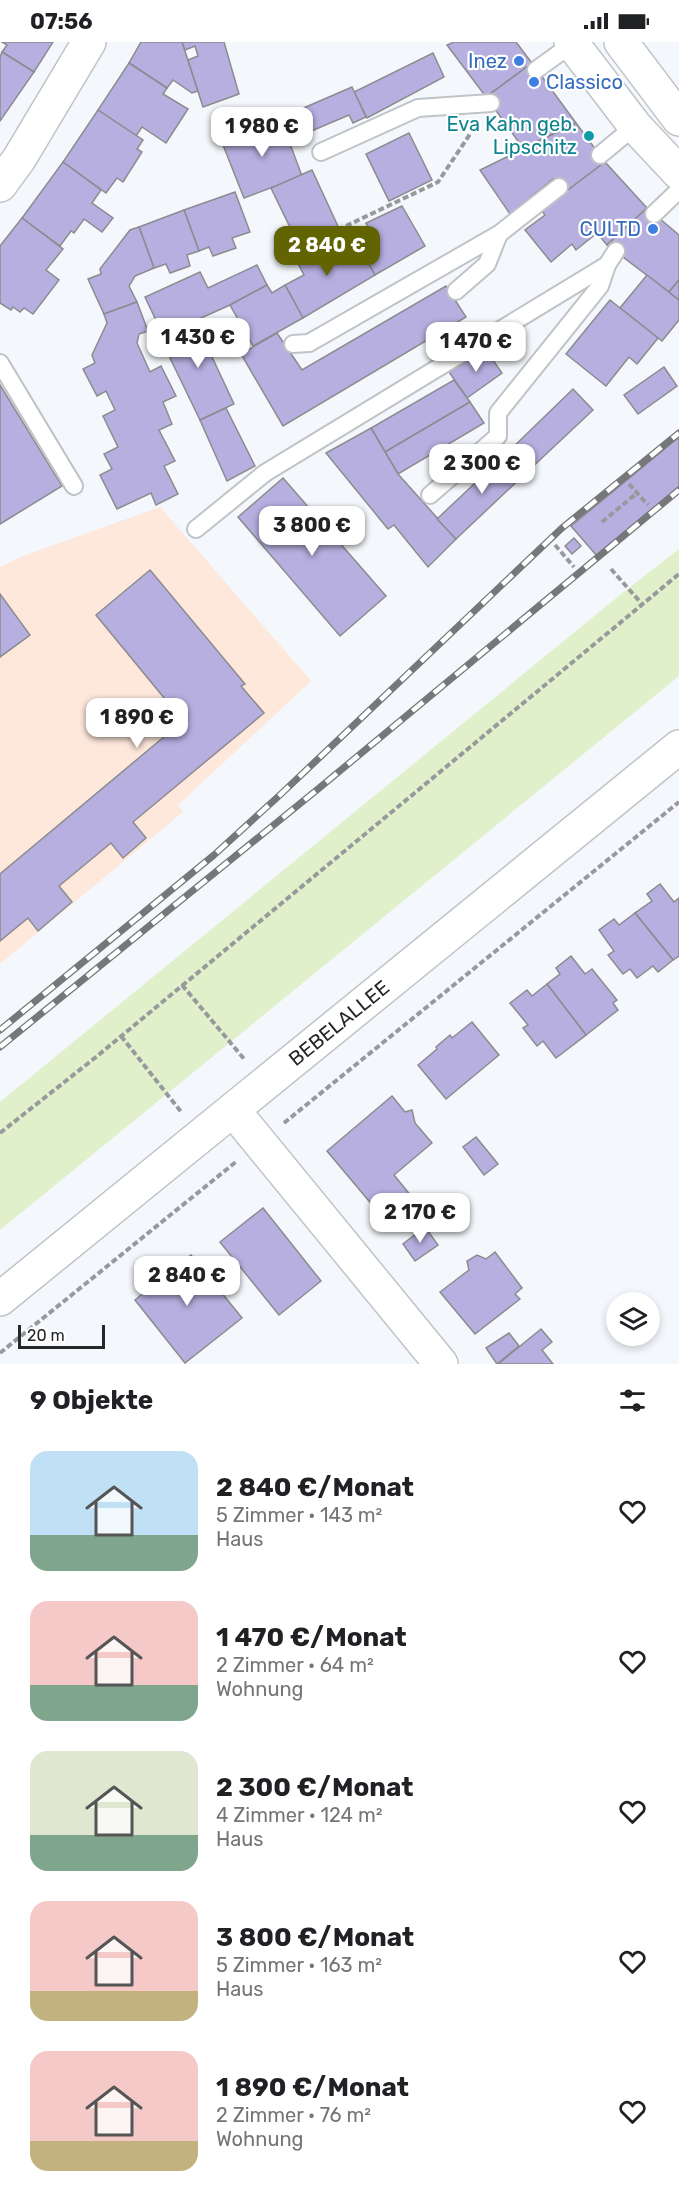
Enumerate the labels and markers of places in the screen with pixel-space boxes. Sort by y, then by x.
place label: Inez [468,49,507,73]
marker: Inez [512,54,526,68]
place label: Classico [546,70,623,94]
marker: Classico [527,75,541,89]
pin: 1 980 € [207,107,317,158]
place label: Eva Kahn geb. Lipschitz [447,112,577,159]
marker: Eva Kahn geb. Lipschitz [582,129,596,143]
place label: CULTD [579,217,641,241]
marker: CULTD [646,222,660,236]
pin: 2 840 € [272,226,382,277]
pin: 1 430 € [143,318,253,369]
pin: 1 470 € [421,322,531,373]
pin: 2 300 € [427,444,537,495]
pin: 3 800 € [257,506,367,557]
pin: 1 890 € [82,698,192,749]
pin: 2 170 € [365,1193,475,1244]
pin: 2 840 € [132,1256,242,1307]

